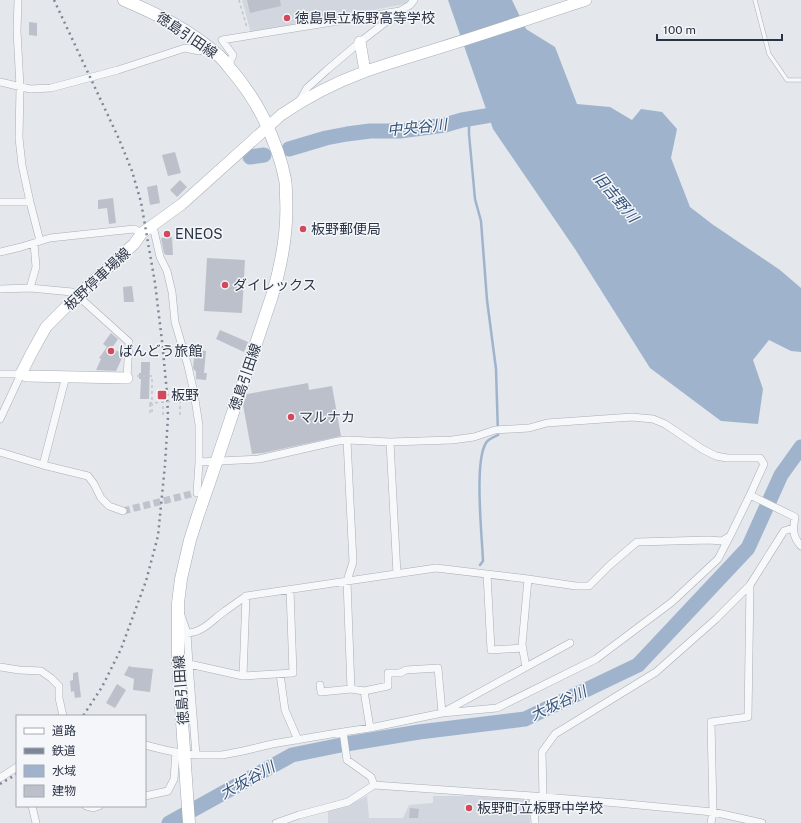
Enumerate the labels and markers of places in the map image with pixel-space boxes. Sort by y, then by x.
place label: 徳島県立板野高等学校 [295,10,435,26]
marker: 徳島県立板野高等学校 [282,13,292,23]
place label: 板野郵便局 [311,221,381,237]
marker: 板野郵便局 [298,224,308,234]
place label: ENEOS [175,226,223,242]
marker: ENEOS [162,229,172,239]
place label: ダイレックス [233,277,317,293]
marker: ダイレックス [220,280,230,290]
place label: ばんどう旅館 [119,343,203,359]
marker: ばんどう旅館 [106,346,116,356]
place label: 板野 [171,387,199,403]
marker: 板野 [156,389,168,401]
place label: マルナカ [299,409,355,425]
marker: マルナカ [286,412,296,422]
place label: 板野町立板野中学校 [477,800,603,816]
marker: 板野町立板野中学校 [464,803,474,813]

